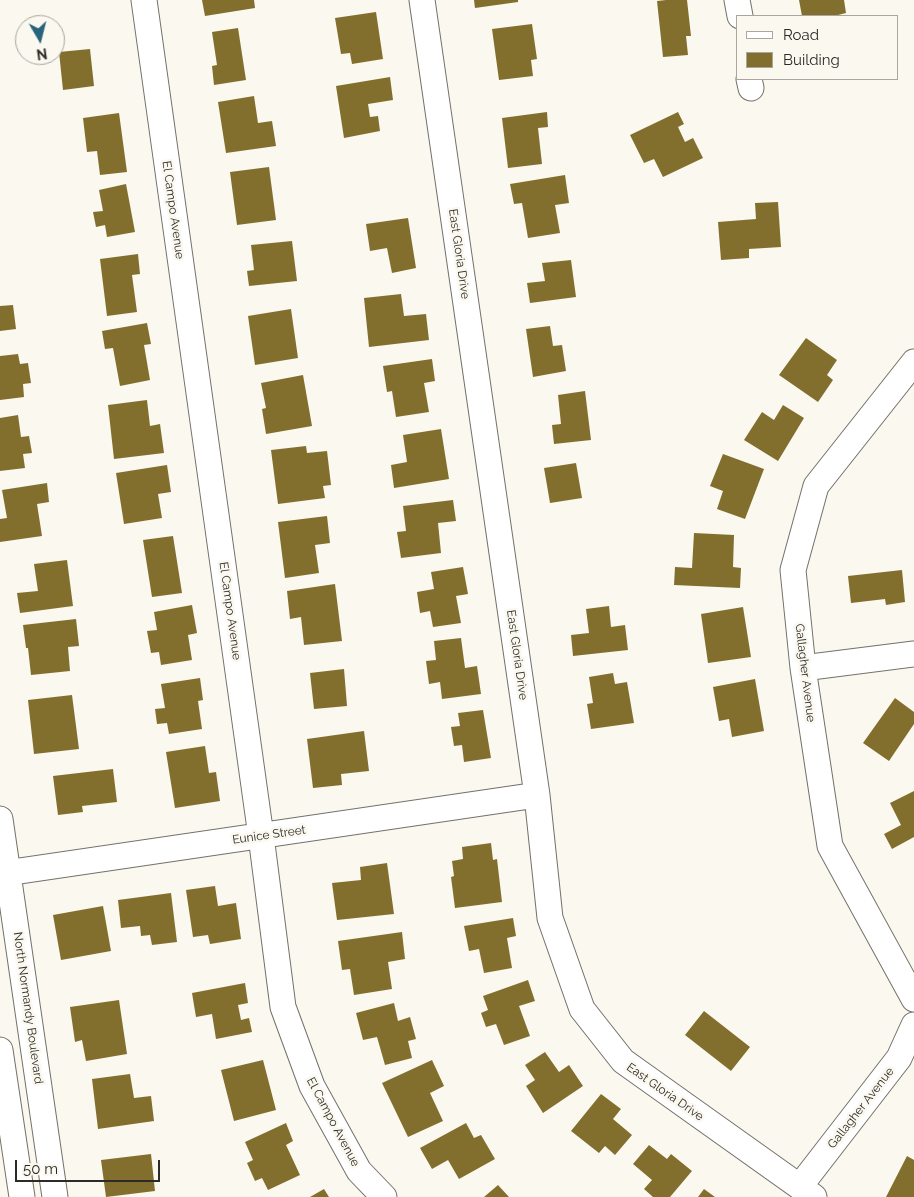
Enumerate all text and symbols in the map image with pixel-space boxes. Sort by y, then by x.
north arrow [15,15,65,65]
legend [736,15,899,80]
text: Road [783,26,819,44]
text: N [36,45,48,63]
text: Building [783,51,840,69]
street label: El Campo Avenue [159,160,187,260]
street label: East Gloria Drive [446,208,472,300]
street label: El Campo Avenue [216,561,244,661]
street label: East Gloria Drive [504,609,530,701]
street label: Gallagher Avenue [792,623,818,723]
street label: Eunice Street [231,823,307,847]
street label: North Normandy Boulevard [10,931,46,1085]
street label: East Gloria Drive [624,1060,706,1124]
street label: Gallagher Avenue [825,1065,897,1151]
street label: El Campo Avenue [303,1075,363,1169]
scale bar [18,1150,162,1182]
text: 50 m [23,1160,58,1178]

